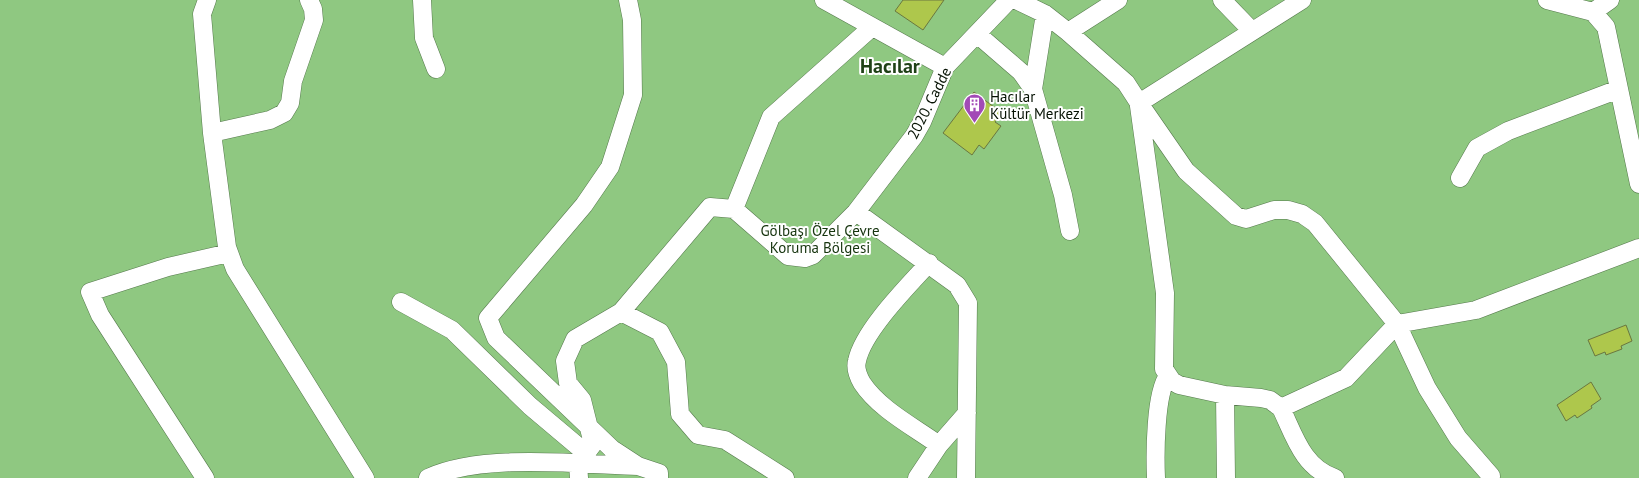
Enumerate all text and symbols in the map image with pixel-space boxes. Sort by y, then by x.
district label: Hacılar [860,53,920,79]
street label: 2020. Cadde [903,64,955,142]
place label: Hacılar Kültür Merkezi [990,87,1084,123]
building icon: Hacılar Kültür Merkezi [962,93,986,124]
park label: Gölbaşı Özel Çevre Koruma Bölgesi [760,221,880,257]

